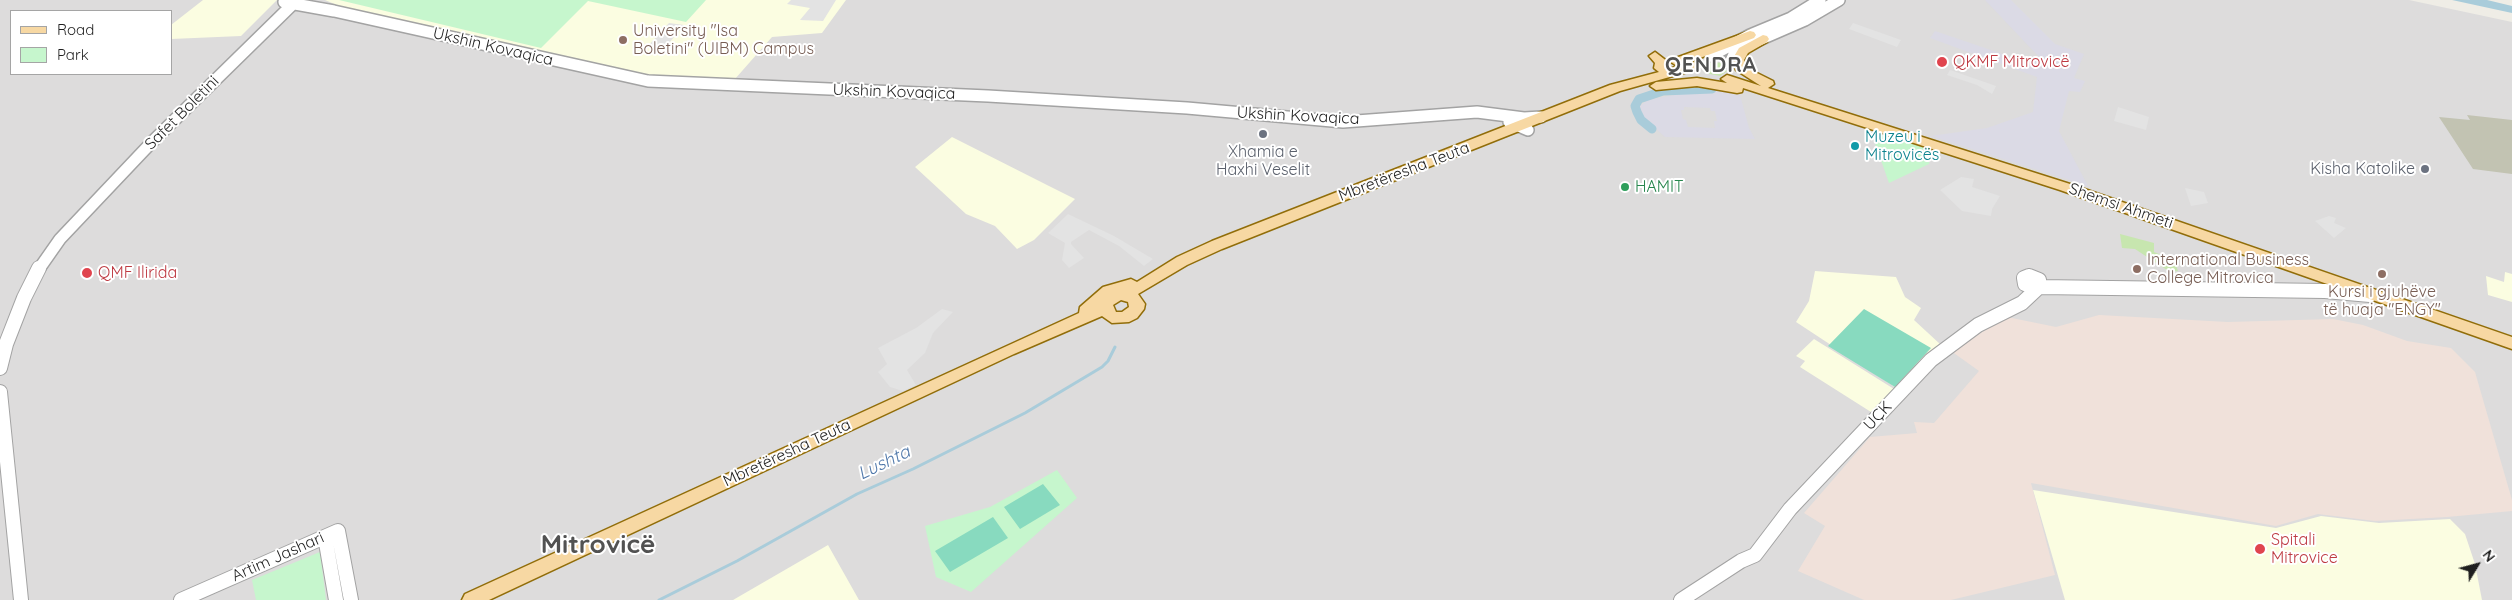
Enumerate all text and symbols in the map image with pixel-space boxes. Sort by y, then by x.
legend [10,10,172,75]
text: Road [57,20,94,39]
place label: University "Isa Boletini" (UIBM) Campus [633,21,814,59]
street label: Ukshin Kovaqica [431,24,555,70]
marker: University "Isa Boletini" (UIBM) Campus [617,34,629,46]
text: Park [57,45,89,64]
place label: QKMF Mitrovicë [1953,52,2070,72]
district label: QENDRA [1664,53,1758,79]
marker: QKMF Mitrovicë [1935,55,1949,69]
street label: Safet Boletini [141,72,223,154]
street label: Ukshin Kovaqica [832,80,956,104]
street label: Ukshin Kovaqica [1236,103,1360,129]
place label: Muzeu i Mitrovicës [1865,127,1939,165]
marker: Xhamia e Haxhi Veselit [1257,128,1269,140]
street label: Mbretëresha Teuta [1336,138,1472,206]
marker: Muzeu i Mitrovicës [1849,140,1861,152]
place label: Xhamia e Haxhi Veselit [1216,142,1310,180]
place label: Kisha Katolike [2310,159,2415,179]
marker: Kisha Katolike [2419,163,2431,175]
place label: HAMIT [1635,177,1684,197]
street label: Shemsi Ahmeti [2066,179,2176,233]
marker: HAMIT [1619,181,1631,193]
place label: International Business College Mitrovica [2147,250,2309,288]
place label: QMF Ilirida [98,263,177,283]
marker: International Business College Mitrovica [2131,263,2143,275]
marker: QMF Ilirida [80,266,94,280]
marker: Kursi i gjuhëve të huaja "ENGY" [2376,268,2388,280]
place label: Kursi i gjuhëve të huaja "ENGY" [2323,282,2441,320]
street label: UÇK [1860,398,1896,434]
street label: Mbretëresha Teuta [720,415,854,491]
water label: Lushta [854,441,914,485]
street label: Artim Jashari [229,528,327,586]
district label: Mitrovicë [541,529,655,561]
place label: Spitali Mitrovice [2271,530,2338,568]
north arrow [2452,540,2502,590]
marker: Spitali Mitrovice [2253,542,2267,556]
text: N [2479,546,2499,565]

